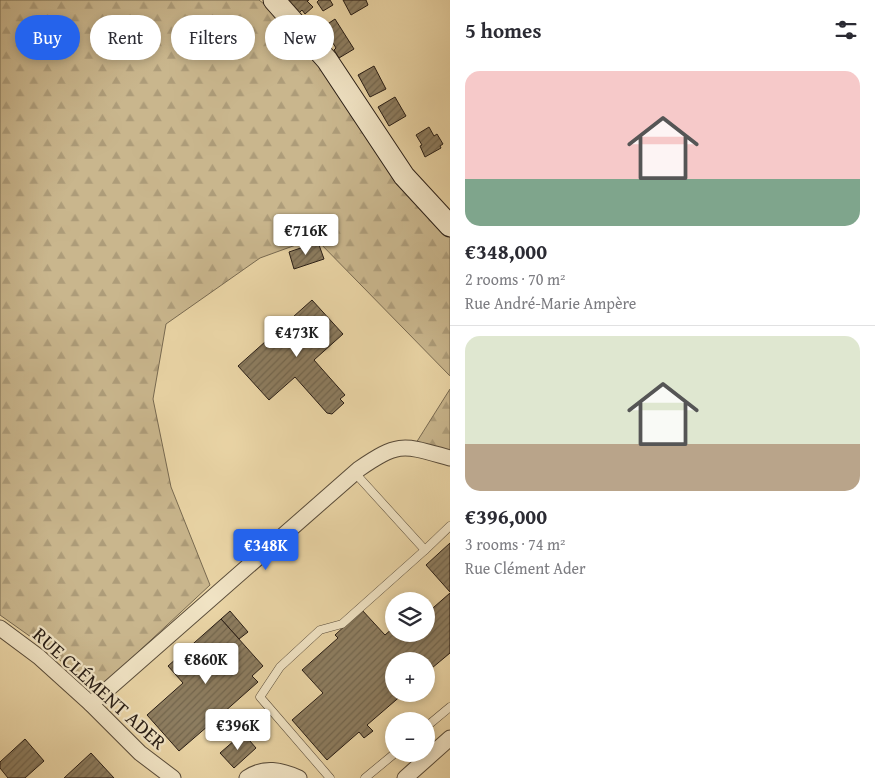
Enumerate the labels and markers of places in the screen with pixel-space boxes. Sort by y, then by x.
pin: €716K [271,214,341,256]
pin: €473K [262,316,332,358]
pin: €348K [231,528,301,571]
pin: €860K [171,642,241,685]
pin: €396K [203,708,273,751]

